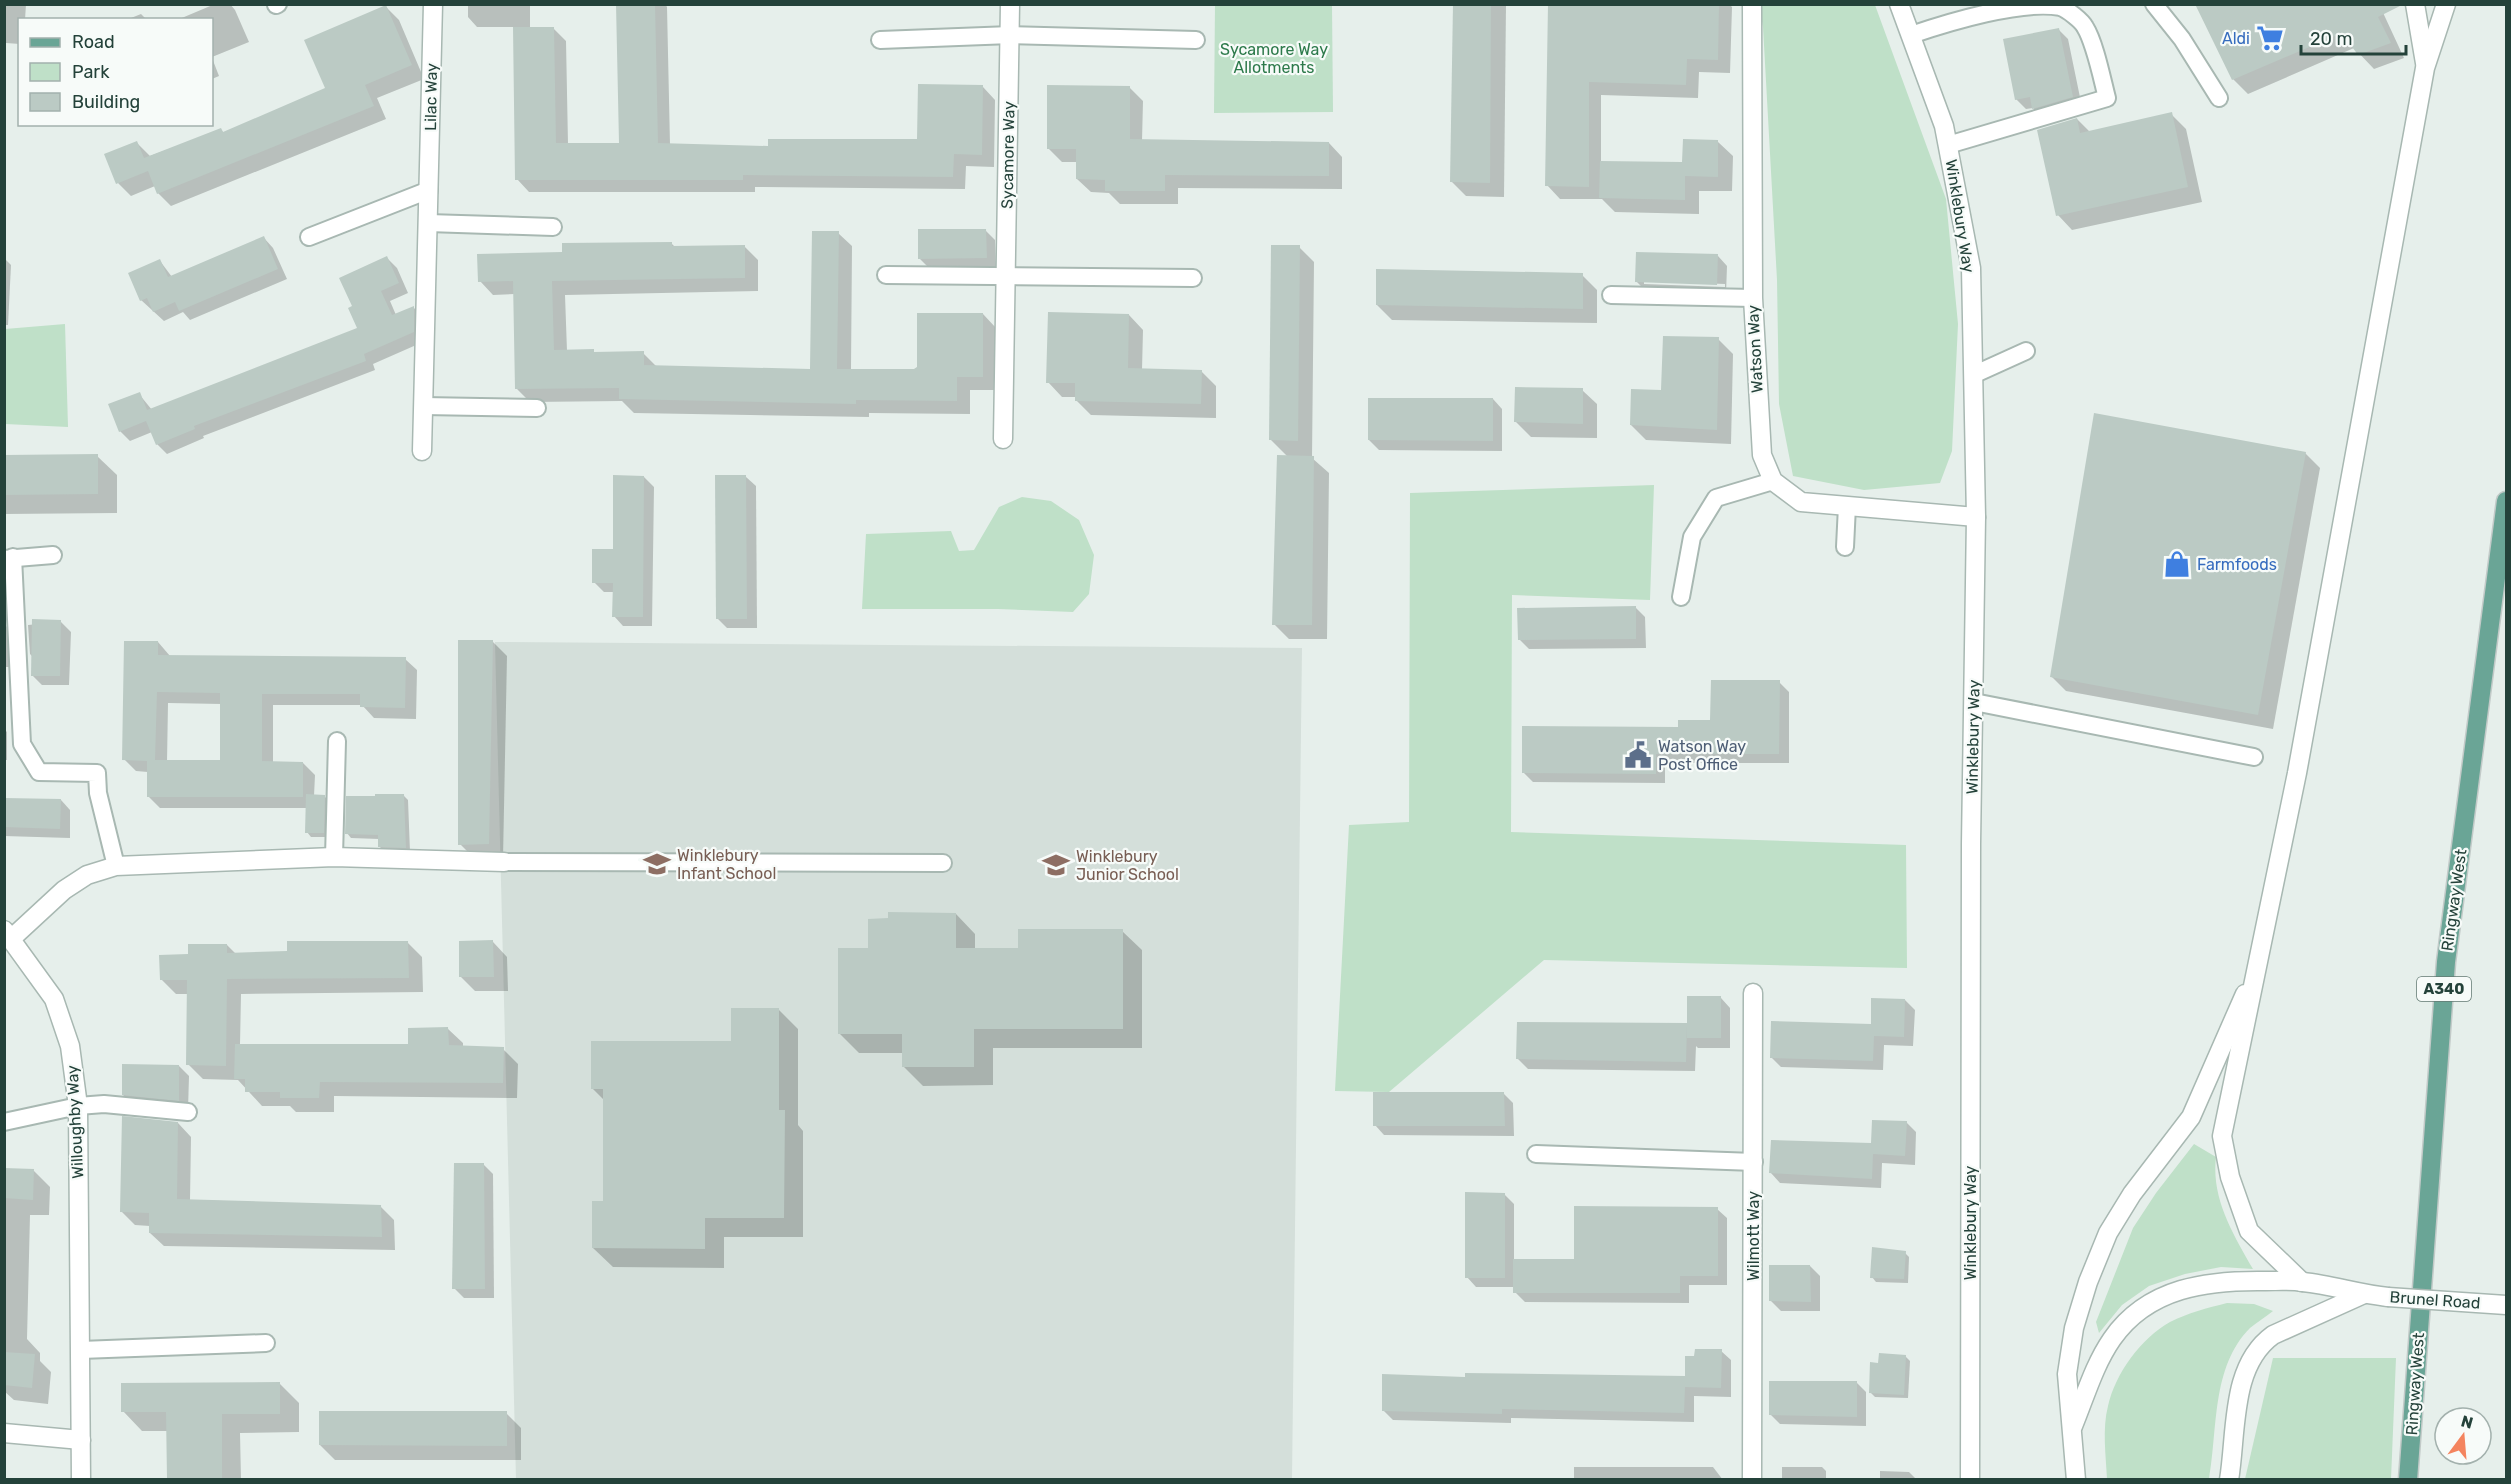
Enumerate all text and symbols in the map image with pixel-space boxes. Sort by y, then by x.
legend [18,18,213,126]
scale bar [2301,18,2406,56]
supermarket icon: Aldi [2255,23,2285,53]
text: 20 m [2310,28,2352,50]
place label: Aldi [2222,29,2250,48]
text: Road [72,31,115,53]
park label: Sycamore Way Allotments [1220,40,1328,77]
text: Park [72,61,110,83]
street label: Lilac Way [421,63,441,131]
text: Building [72,91,140,113]
street label: Sycamore Way [998,101,1018,209]
street label: Winklebury Way [1942,158,1978,274]
street label: Watson Way [1743,304,1767,393]
shop icon: Farmfoods [2162,549,2192,579]
place label: Farmfoods [2197,555,2277,574]
street label: Winklebury Way [1963,679,1984,795]
place label: Watson Way Post Office [1658,737,1746,774]
public building icon: Watson Way Post Office [1623,740,1653,770]
place label: Winklebury Infant School [677,846,776,883]
place label: Winklebury Junior School [1076,847,1179,884]
street label: Ringway West [2437,848,2471,952]
school or university icon: Winklebury Infant School [642,849,672,879]
school or university icon: Winklebury Junior School [1041,850,1071,880]
road number: A340 [2417,977,2471,1001]
street label: Willoughby Way [63,1065,87,1179]
street label: Winklebury Way [1961,1165,1980,1280]
street label: Wilmott Way [1744,1191,1763,1281]
street label: Brunel Road [2389,1287,2481,1313]
street label: Ringway West [2402,1332,2428,1436]
north arrow [2433,1406,2493,1466]
text: N [2459,1411,2475,1433]

